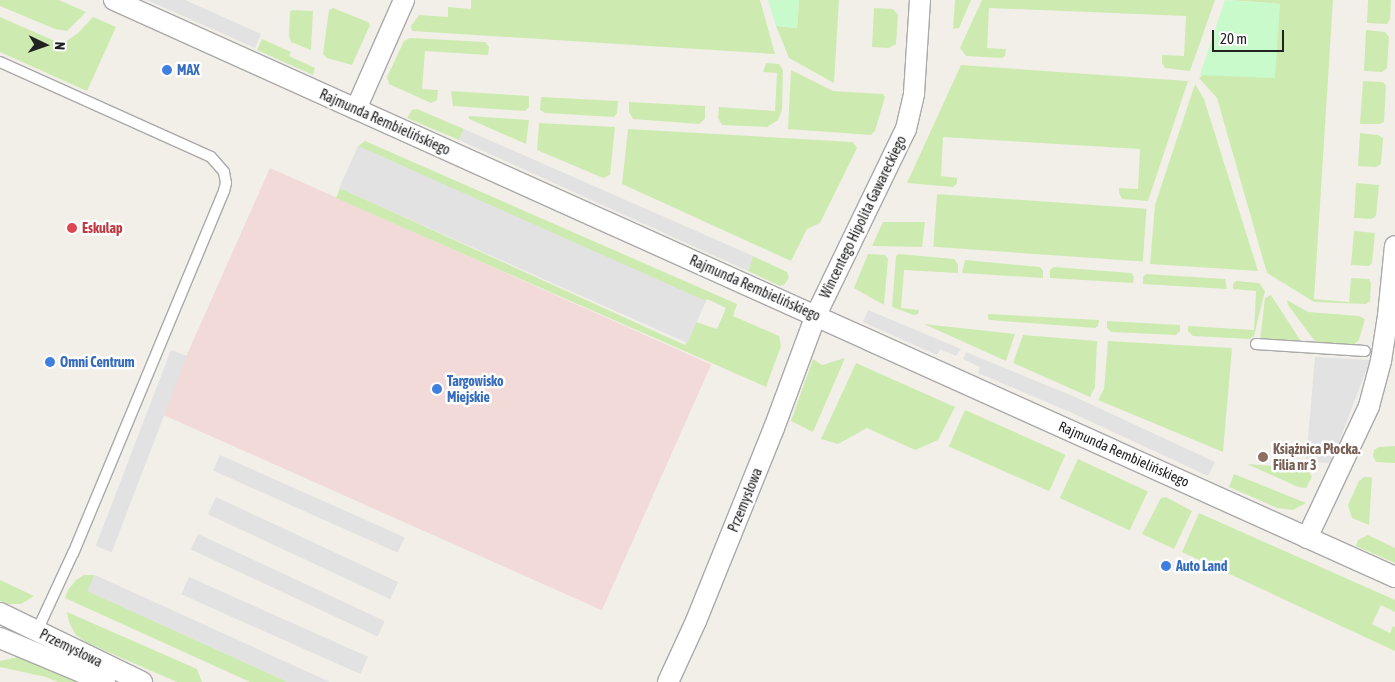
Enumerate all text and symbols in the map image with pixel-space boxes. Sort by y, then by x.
north arrow [20,20,70,70]
scale bar [1215,20,1288,52]
text: 20 m [1220,30,1247,47]
text: N [52,41,68,50]
place label: MAX [177,62,200,78]
marker: MAX [161,64,173,76]
street label: Rajmunda Rembielińskiego [317,86,453,158]
street label: Wincentego Hipolita Gawareckiego [816,133,910,301]
place label: Eskulap [82,220,123,236]
marker: Eskulap [66,222,78,234]
street label: Rajmunda Rembielińskiego [687,252,823,324]
place label: Omni Centrum [60,354,135,370]
marker: Omni Centrum [44,356,56,368]
place label: Targowisko Miejskie [447,373,504,406]
marker: Targowisko Miejskie [431,383,443,395]
street label: Rajmunda Rembielińskiego [1056,418,1192,490]
place label: Książnica Płocka. Filia nr 3 [1273,441,1361,474]
marker: Książnica Płocka. Filia nr 3 [1257,451,1269,463]
street label: Przemysłowa [725,465,765,535]
place label: Auto Land [1176,558,1227,574]
marker: Auto Land [1160,560,1172,572]
street label: Przemysłowa [37,626,105,670]

